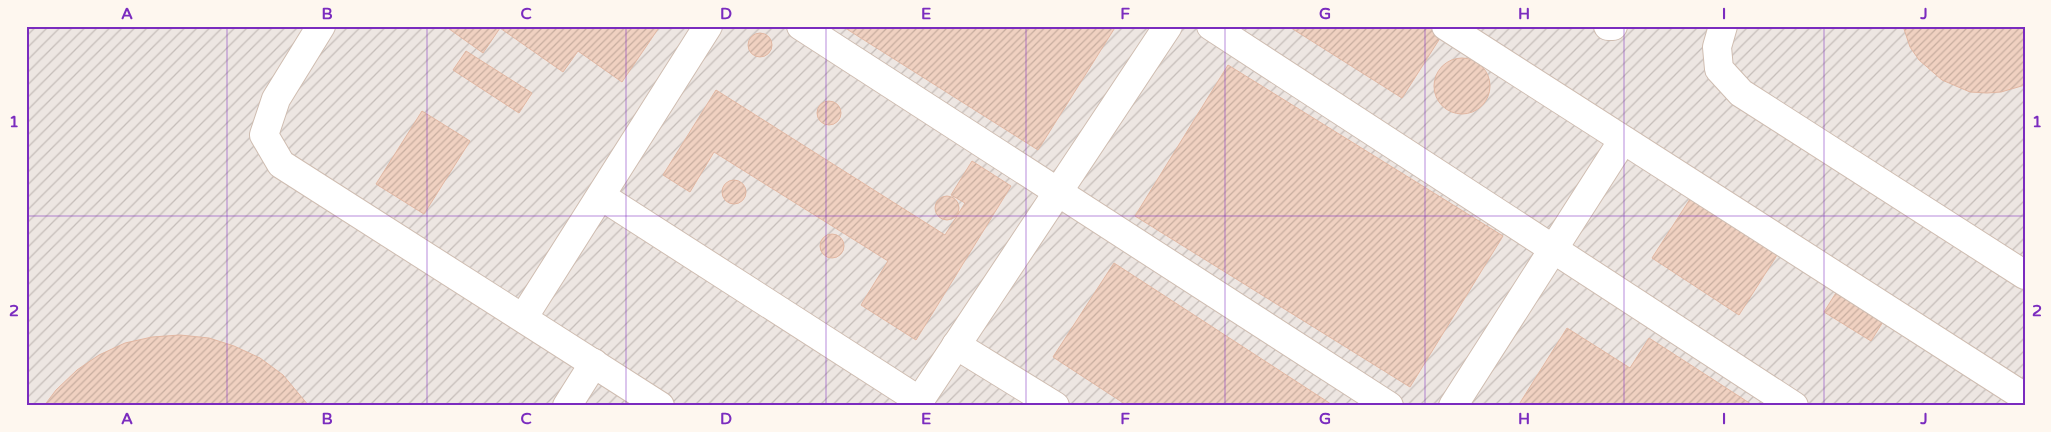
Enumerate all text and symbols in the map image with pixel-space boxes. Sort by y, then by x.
text: A [121,4,133,24]
text: B [321,4,333,24]
text: C [520,4,532,24]
text: D [720,4,732,24]
text: E [921,4,931,24]
text: F [1120,4,1130,24]
text: G [1319,4,1331,24]
text: H [1518,4,1530,24]
text: I [1722,4,1726,24]
text: J [1919,4,1928,24]
text: 1 [9,112,19,132]
text: 1 [2032,112,2042,132]
text: 2 [9,301,19,321]
text: 2 [2032,301,2042,321]
text: A [121,409,133,429]
text: B [321,409,333,429]
text: C [520,409,532,429]
text: D [720,409,732,429]
text: E [921,409,931,429]
text: F [1120,409,1130,429]
text: G [1319,409,1331,429]
text: H [1518,409,1530,429]
text: I [1722,409,1726,429]
text: J [1919,409,1928,429]

